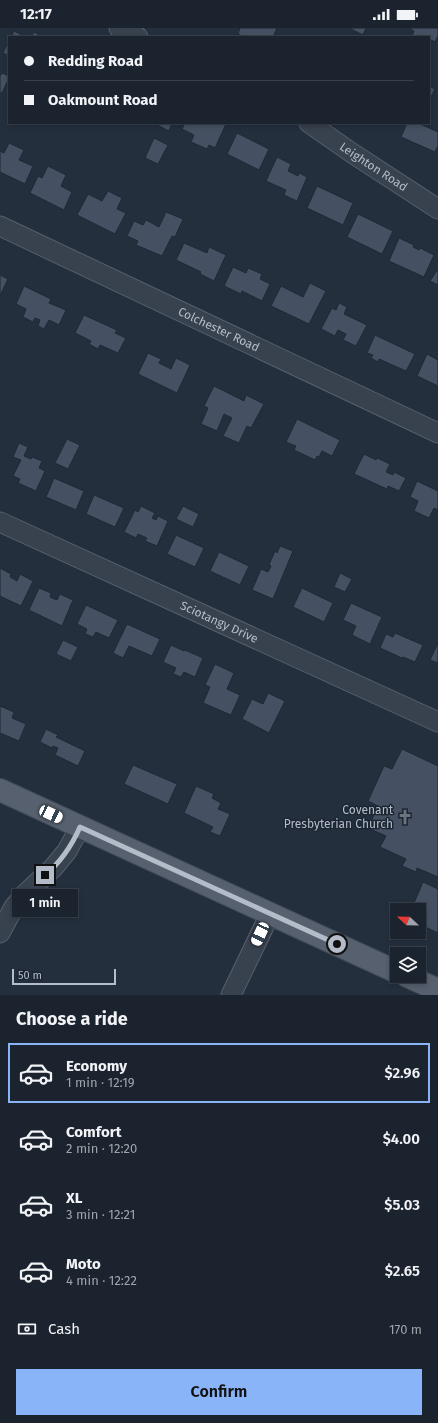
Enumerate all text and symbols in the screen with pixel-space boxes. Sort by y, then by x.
text: 12:17 [20,5,52,23]
text: Redding Road [48,52,143,70]
text: Oakmount Road [48,91,158,109]
street label: Leighton Road [337,140,410,194]
street label: Colchester Road [176,304,262,355]
street label: Sciotangy Drive [178,598,260,646]
car [38,803,64,825]
place label: Covenant Presbyterian Church [284,803,394,831]
church icon: Covenant Presbyterian Church [396,808,414,826]
route end [36,866,54,884]
callout: 1 min [12,889,78,917]
text: 1 min [29,895,61,910]
north arrow [390,903,426,939]
map controls [390,903,426,983]
car [249,921,271,947]
route start [328,935,346,953]
button: layers [390,947,426,983]
scale bar [12,967,116,986]
text: 50 m [18,969,42,982]
text: Choose a ride [16,1008,128,1030]
icon: car [18,1055,54,1091]
text: Economy [66,1057,127,1075]
text: $2.96 [384,1064,420,1082]
text: 1 min · 12:19 [66,1075,135,1090]
icon: car [18,1121,54,1157]
text: Comfort [66,1123,122,1141]
text: $4.00 [383,1130,420,1148]
text: 2 min · 12:20 [66,1141,137,1156]
icon: car [18,1187,54,1223]
text: XL [66,1189,82,1207]
text: $5.03 [384,1196,420,1214]
text: 3 min · 12:21 [66,1207,135,1222]
icon: car [18,1253,54,1289]
text: Moto [66,1255,101,1273]
text: $2.65 [385,1262,420,1280]
text: 4 min · 12:22 [66,1273,137,1288]
icon: cash [16,1318,38,1340]
text: Cash [48,1320,80,1338]
text: 170 m [389,1322,422,1337]
button: Confirm [16,1369,422,1415]

